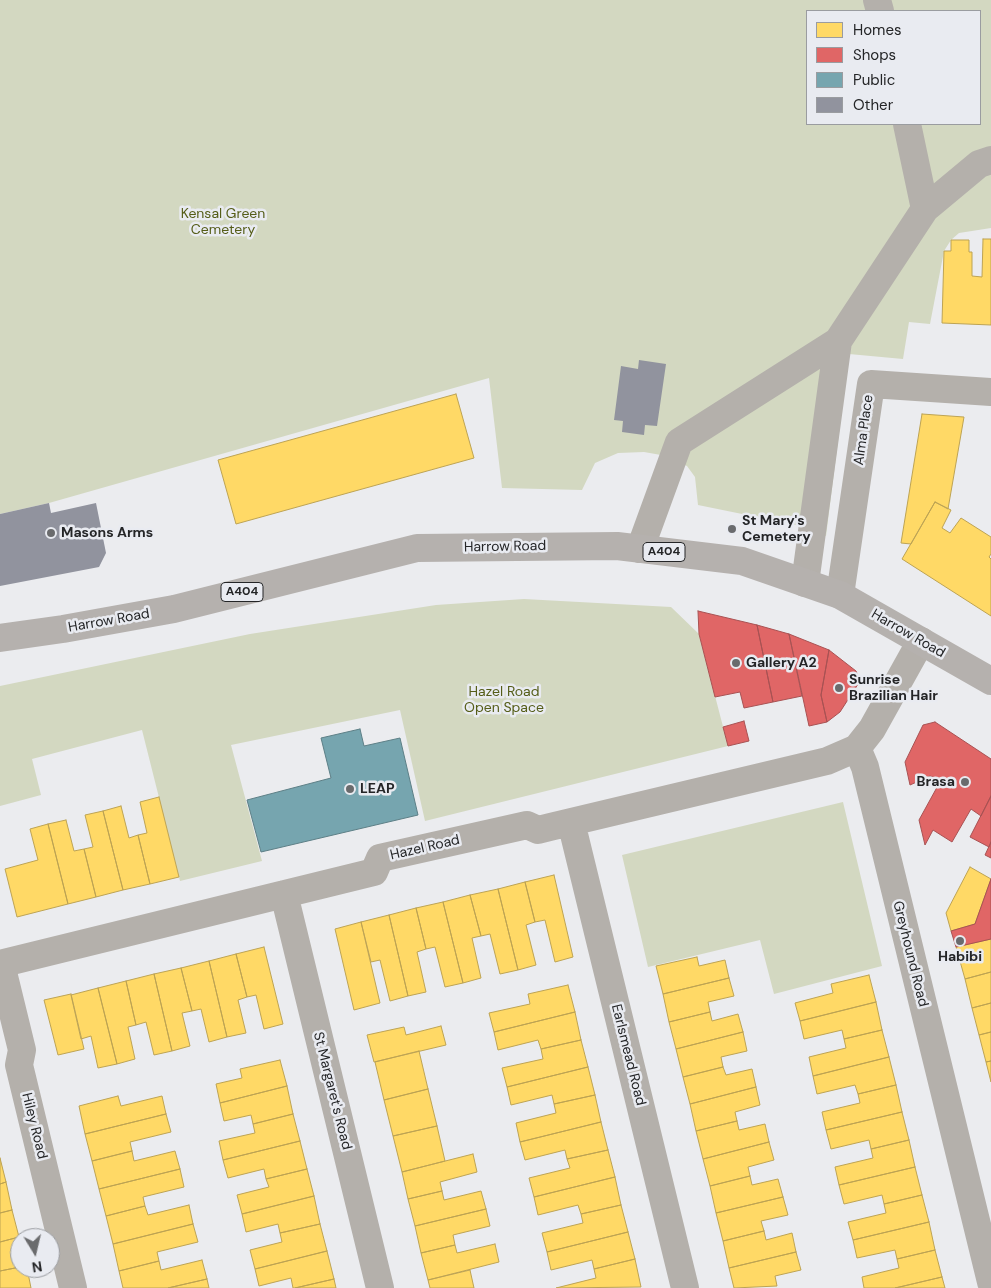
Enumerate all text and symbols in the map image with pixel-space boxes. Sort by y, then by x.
legend [806,10,981,125]
text: Homes [853,20,902,40]
text: Shops [853,45,896,65]
text: Public [853,70,895,90]
text: Other [853,95,893,115]
park label: Kensal Green Cemetery [181,206,265,238]
street label: Alma Place [851,394,877,466]
place label: St Mary's Cemetery [742,513,811,546]
marker: St Mary's Cemetery [726,523,738,535]
place label: Masons Arms [61,525,153,541]
marker: Masons Arms [45,527,57,539]
street label: Harrow Road [464,538,546,556]
road number: A404 [643,542,685,562]
road number: A404 [221,582,263,602]
street label: Harrow Road [67,606,151,636]
street label: Harrow Road [868,606,948,662]
place label: Gallery A2 [746,655,816,671]
marker: Gallery A2 [730,657,742,669]
place label: Sunrise Brazilian Hair [849,672,938,704]
marker: Sunrise Brazilian Hair [833,682,845,694]
park label: Hazel Road Open Space [464,684,544,716]
place label: Brasa [916,774,955,790]
marker: Brasa [959,776,971,788]
place label: LEAP [360,781,394,797]
marker: LEAP [344,783,356,795]
street label: Hazel Road [389,832,461,864]
street label: Greyhound Road [889,899,931,1009]
marker: Habibi [954,935,966,947]
place label: Habibi [938,949,982,965]
street label: Earlsmead Road [607,1003,649,1107]
street label: St Margaret's Road [309,1030,355,1152]
street label: Hiley Road [18,1091,50,1161]
north arrow [10,1228,60,1278]
text: N [31,1257,44,1277]

